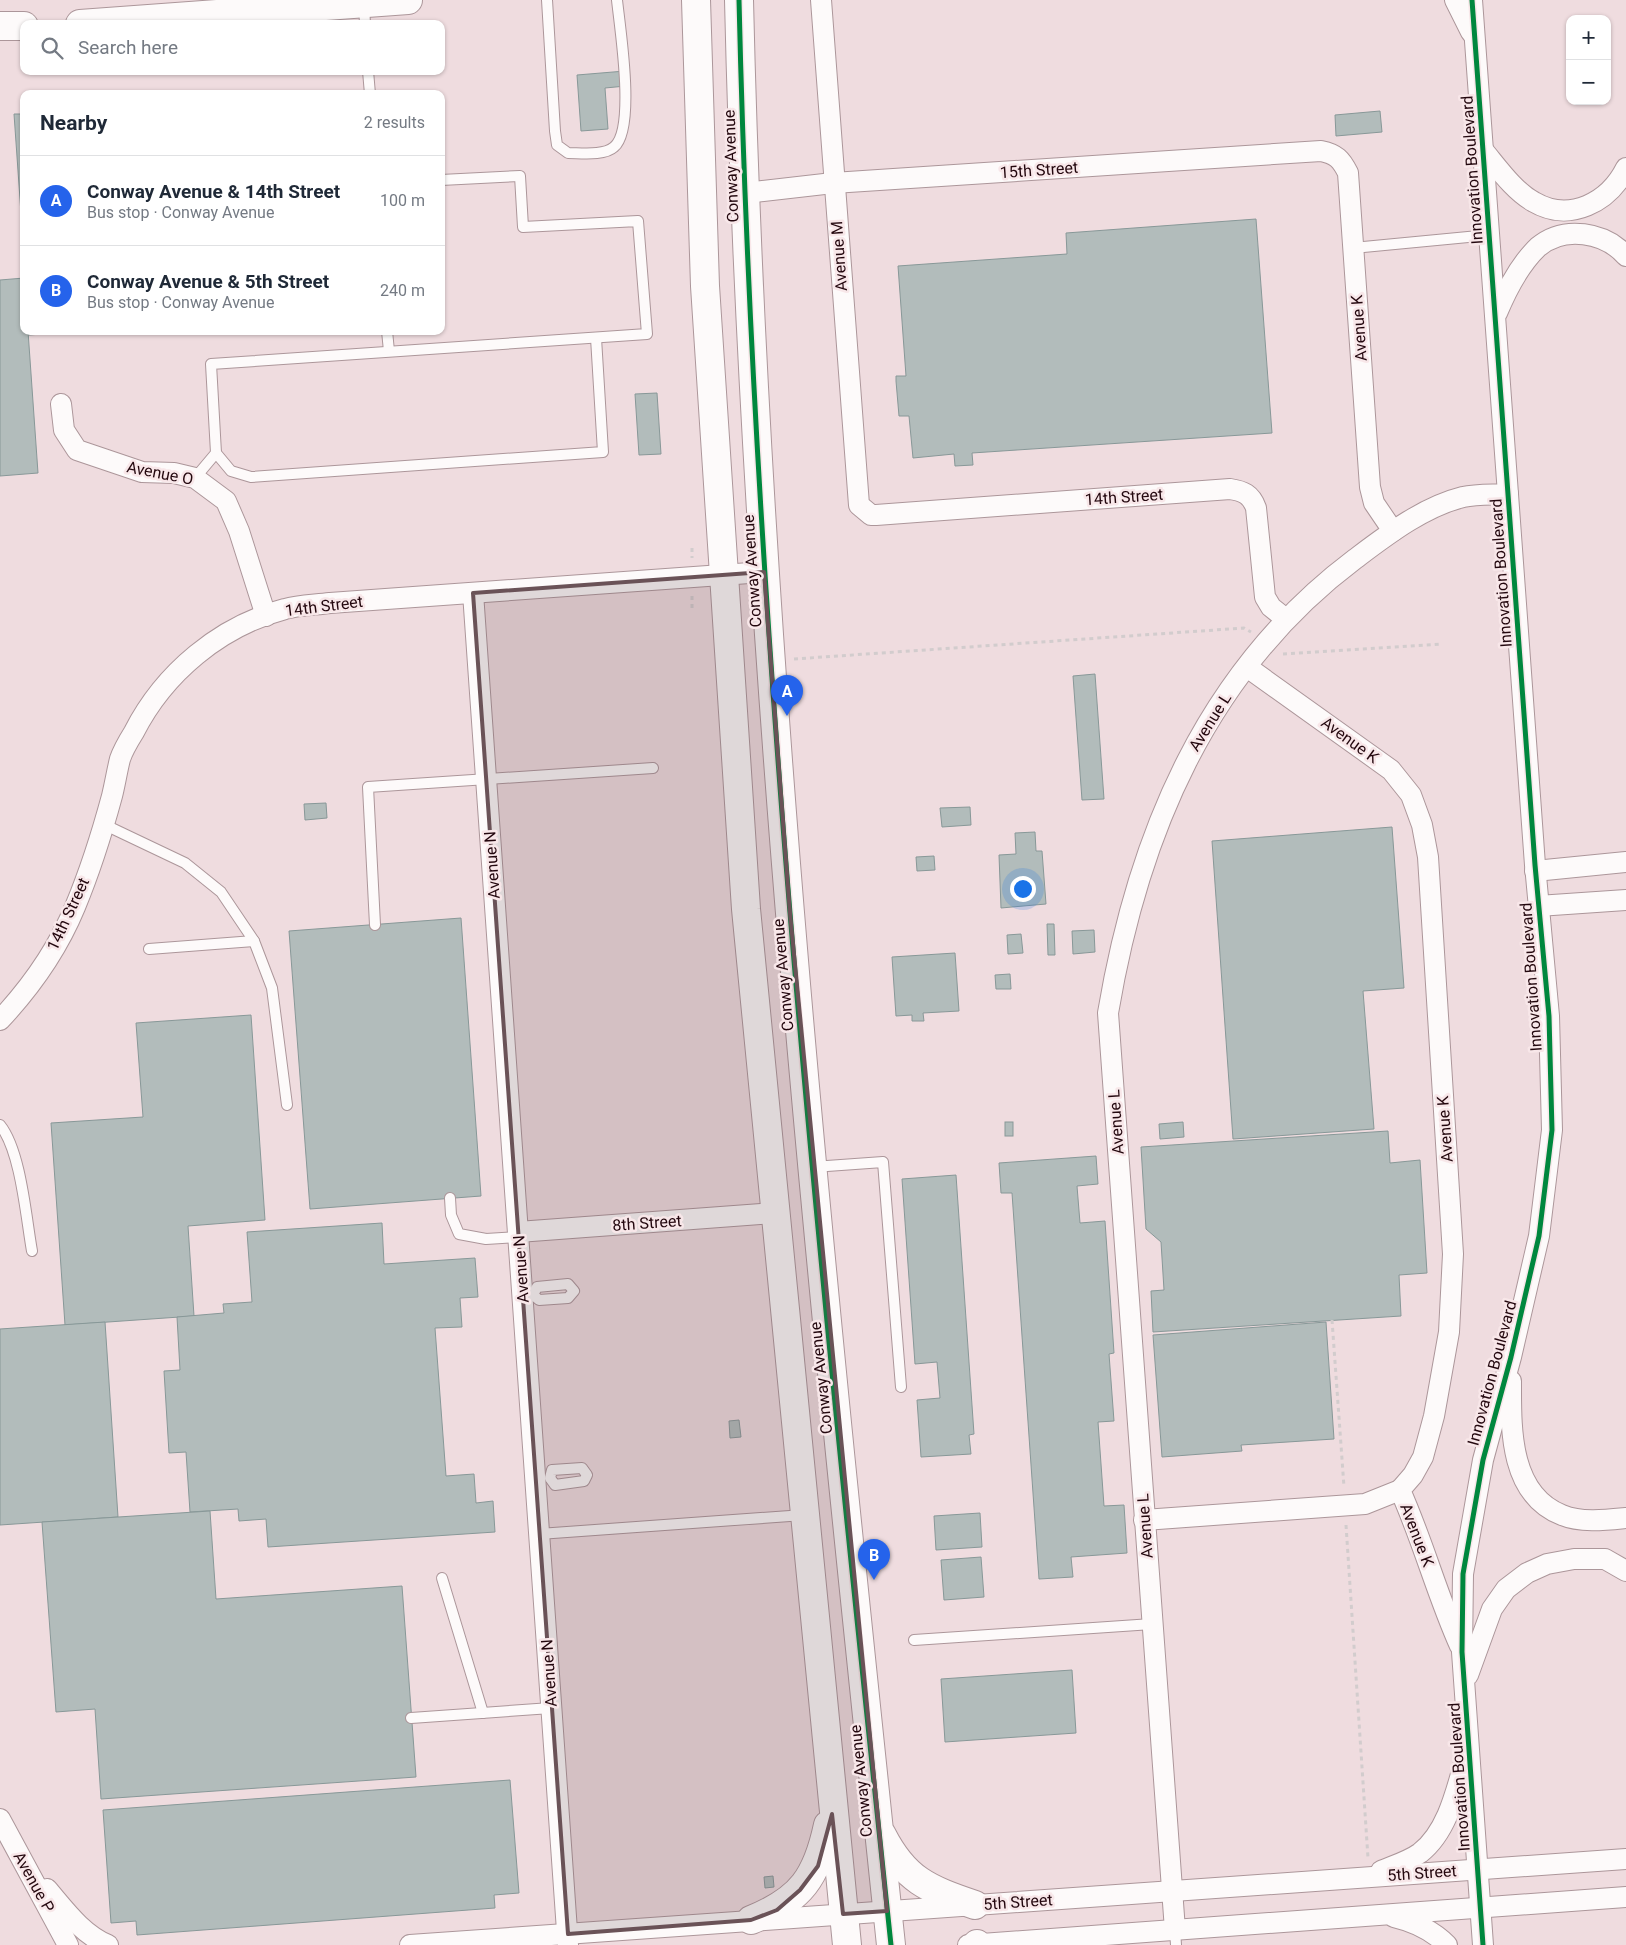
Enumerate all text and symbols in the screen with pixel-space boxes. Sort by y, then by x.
map controls [1566,15,1611,105]
button: + [1566,15,1611,60]
search box [20,20,445,75]
icon: search [38,34,66,62]
text: Search here [78,36,178,59]
button: − [1566,60,1611,105]
street label: Innovation Boulevard [1457,95,1487,245]
street label: Conway Avenue [720,109,742,223]
text: Nearby [40,111,107,135]
text: 2 results [364,113,425,132]
street label: 15th Street [999,158,1079,182]
text: Conway Avenue & 14th Street [87,180,340,203]
text: A [51,191,61,210]
text: 100 m [380,191,425,210]
text: Bus stop · Conway Avenue [87,203,274,222]
street label: Avenue M [827,220,851,292]
text: Conway Avenue & 5th Street [87,270,329,293]
text: B [51,281,61,300]
text: 240 m [380,281,425,300]
text: Bus stop · Conway Avenue [87,293,274,312]
street label: Avenue K [1347,293,1371,362]
street label: Avenue O [125,457,195,489]
street label: 14th Street [1084,485,1164,509]
street label: Innovation Boulevard [1486,498,1516,648]
street label: Conway Avenue [739,514,765,628]
street label: 14th Street [284,592,364,620]
pin: A [771,675,803,716]
street label: Avenue L [1185,689,1235,755]
street label: Avenue K [1318,713,1383,768]
street label: Avenue N [480,831,504,899]
street label: 14th Street [43,875,93,953]
your location [1010,876,1036,902]
street label: Innovation Boulevard [1516,902,1546,1052]
street label: Conway Avenue [769,918,797,1032]
street label: Avenue L [1104,1089,1128,1155]
street label: Avenue K [1433,1094,1457,1163]
street label: 8th Street [612,1211,682,1235]
street label: Avenue N [509,1235,533,1303]
street label: Innovation Boulevard [1464,1298,1520,1448]
street label: Conway Avenue [806,1321,836,1435]
street label: Avenue L [1133,1493,1157,1559]
street label: Avenue K [1396,1501,1438,1570]
pin: B [858,1539,890,1580]
street label: Avenue N [537,1639,561,1707]
street label: Innovation Boulevard [1444,1702,1474,1852]
street label: Conway Avenue [846,1724,876,1838]
street label: Avenue P [10,1848,58,1916]
street label: 5th Street [1387,1861,1457,1885]
street label: 5th Street [983,1890,1053,1914]

